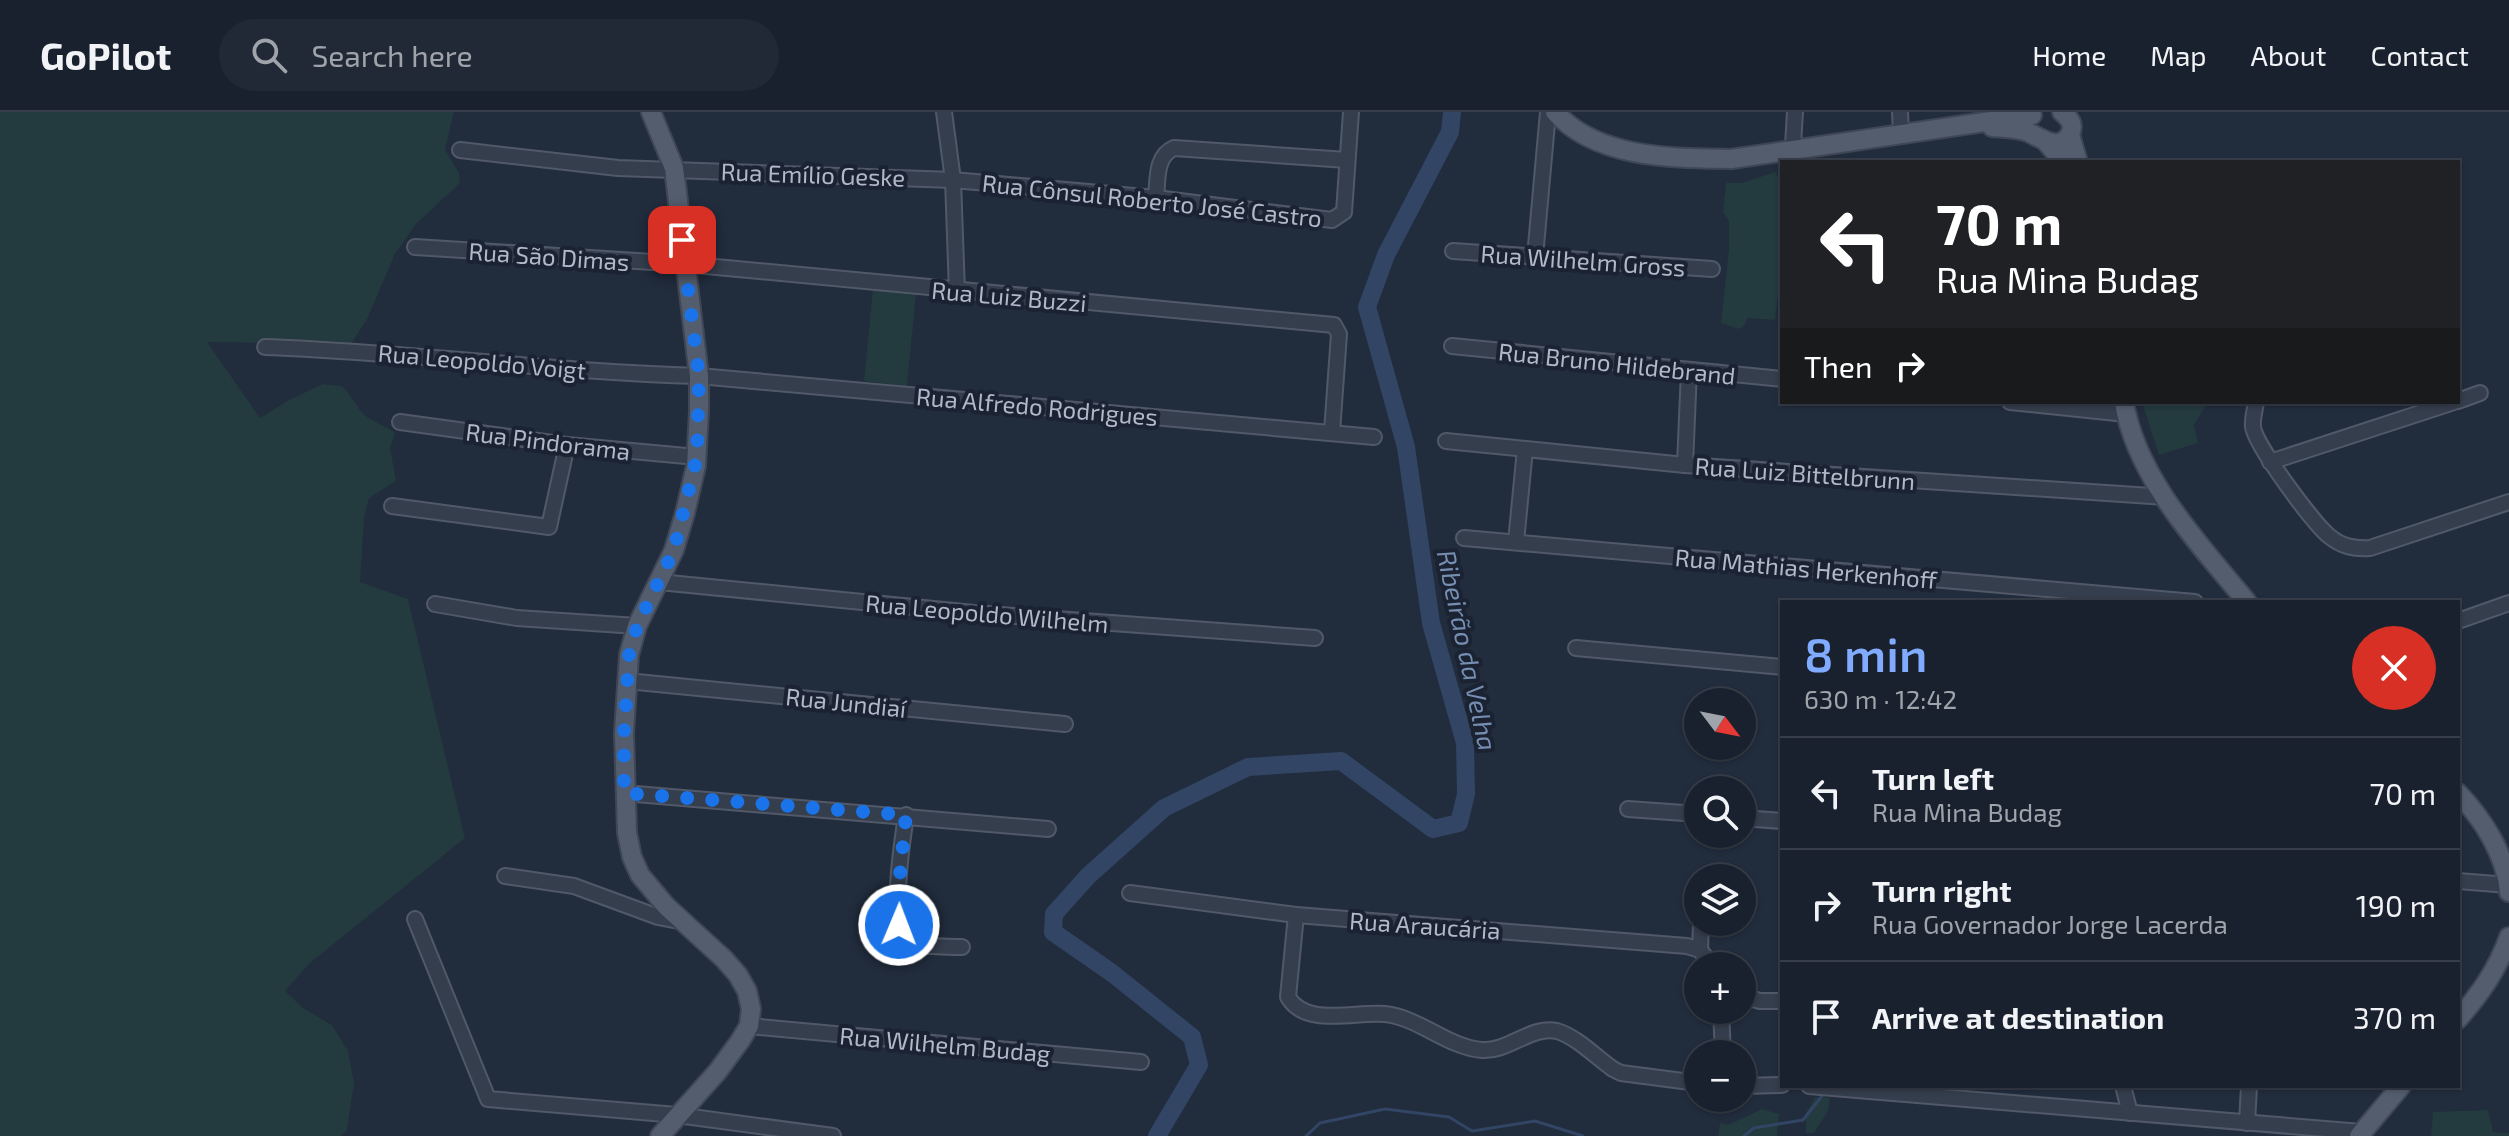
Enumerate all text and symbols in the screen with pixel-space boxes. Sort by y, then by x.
search box [219,19,779,91]
text: GoPilot [40,32,171,78]
icon: search [247,33,291,77]
text: Search here [311,37,473,73]
text: Home [2032,38,2106,72]
text: Map [2150,38,2207,72]
text: About [2251,38,2326,72]
text: Contact [2370,38,2469,72]
street label: Rua Emílio Geske [720,156,906,192]
street label: Rua Cônsul Roberto José Castro [981,168,1323,232]
text: 70 m [1936,189,2062,256]
icon: left [1804,192,1908,296]
pin [648,206,716,274]
icon: arrive [660,218,704,262]
street label: Rua São Dimas [468,236,630,276]
street label: Rua Wilhelm Gross [1480,238,1686,282]
text: Rua Mina Budag [1936,257,2199,300]
street label: Rua Luiz Buzzi [930,275,1088,317]
street label: Rua Bruno Hildebrand [1497,336,1737,390]
street label: Rua Leopoldo Voigt [377,337,587,385]
icon: right [1888,344,1932,388]
text: Then [1804,348,1872,384]
street label: Rua Alfredo Rodrigues [915,381,1159,431]
street label: Rua Pindorama [464,417,632,465]
street label: Rua Luiz Bittelbrunn [1694,451,1916,495]
street label: Rua Mathias Herkenhoff [1674,542,1939,594]
water label: Ribeirão da Velha [1432,547,1504,753]
street label: Rua Leopoldo Wilhelm [864,588,1110,638]
text: 8 min [1804,624,1927,682]
button: close [2352,626,2436,710]
street label: Rua Jundiaí [784,681,909,723]
text: 630 m · 12:42 [1804,683,1957,714]
north arrow [1684,688,1756,760]
map controls [1684,688,1756,1112]
text: Turn left [1872,760,1994,796]
icon: left [1804,771,1848,815]
text: 70 m [2370,775,2436,811]
button: search [1684,776,1756,848]
text: Rua Mina Budag [1872,796,2062,827]
button: layers [1684,864,1756,936]
text: Turn right [1872,872,2012,908]
position arrow [857,883,941,967]
icon: right [1804,883,1848,927]
text: 190 m [2356,887,2436,923]
street label: Rua Araucária [1348,905,1502,945]
text: Rua Governador Jorge Lacerda [1872,908,2228,939]
button: + [1684,952,1756,1024]
icon: arrive [1804,995,1848,1039]
text: Arrive at destination [1872,999,2164,1035]
text: 370 m [2353,999,2436,1035]
street label: Rua Wilhelm Budag [838,1020,1052,1068]
button: − [1684,1040,1756,1112]

